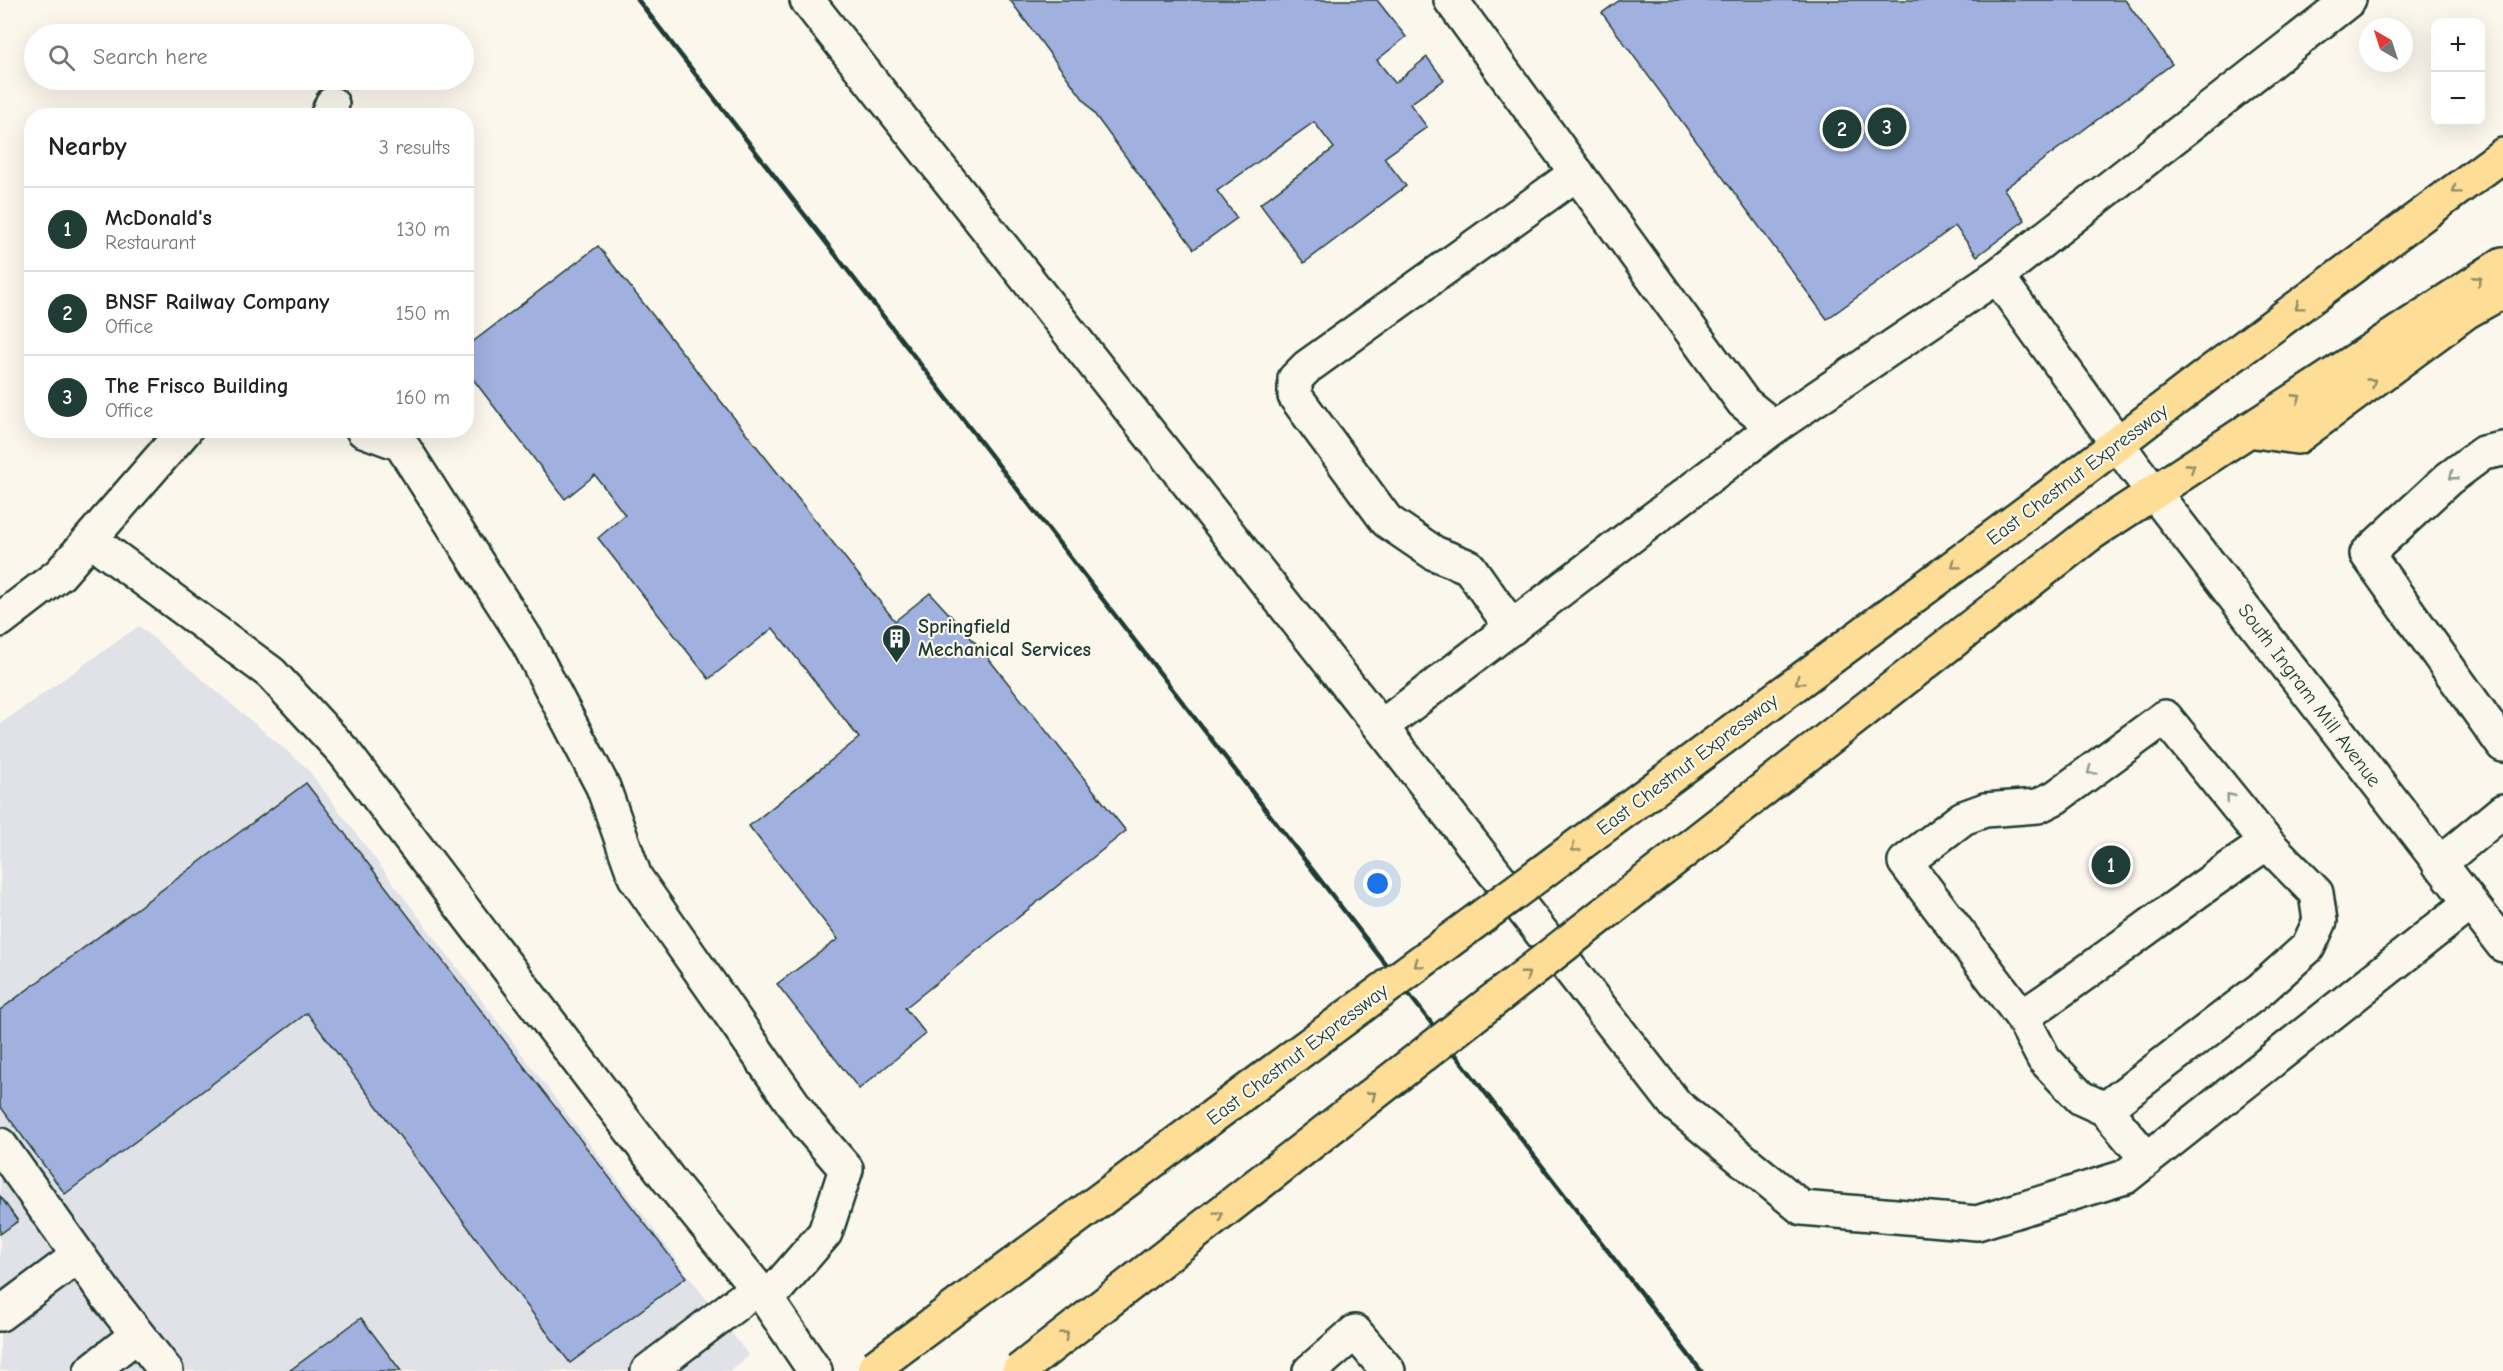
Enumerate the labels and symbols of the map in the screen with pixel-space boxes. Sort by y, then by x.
north arrow [2359,18,2413,72]
pin: 3 [1868,104,1906,150]
pin: 2 [1822,106,1862,152]
one-way arrow [2452,183,2463,194]
one-way arrow [2471,276,2482,287]
one-way arrow [2295,299,2306,310]
one-way arrow [2366,378,2377,389]
one-way arrow [2290,394,2301,405]
street label: East Chestnut Expressway [1982,399,2173,550]
one-way arrow [2184,463,2195,474]
one-way arrow [2448,469,2459,480]
one-way arrow [1951,558,1962,569]
street label: South Ingram Mill Avenue [2233,599,2386,791]
place label: Springfield Mechanical Services [918,615,1091,661]
building icon: Springfield Mechanical Services [881,622,913,664]
one-way arrow [1794,674,1805,685]
street label: East Chestnut Expressway [1592,689,1783,840]
one-way arrow [2087,764,2098,775]
one-way arrow [2226,793,2237,804]
one-way arrow [1570,840,1581,851]
pin: 1 [2092,842,2130,888]
your location [1363,869,1392,898]
one-way arrow [1414,957,1425,968]
one-way arrow [1519,971,1530,982]
street label: East Chestnut Expressway [1202,979,1393,1130]
one-way arrow [1366,1091,1377,1102]
one-way arrow [1212,1211,1223,1222]
one-way arrow [1058,1331,1069,1342]

